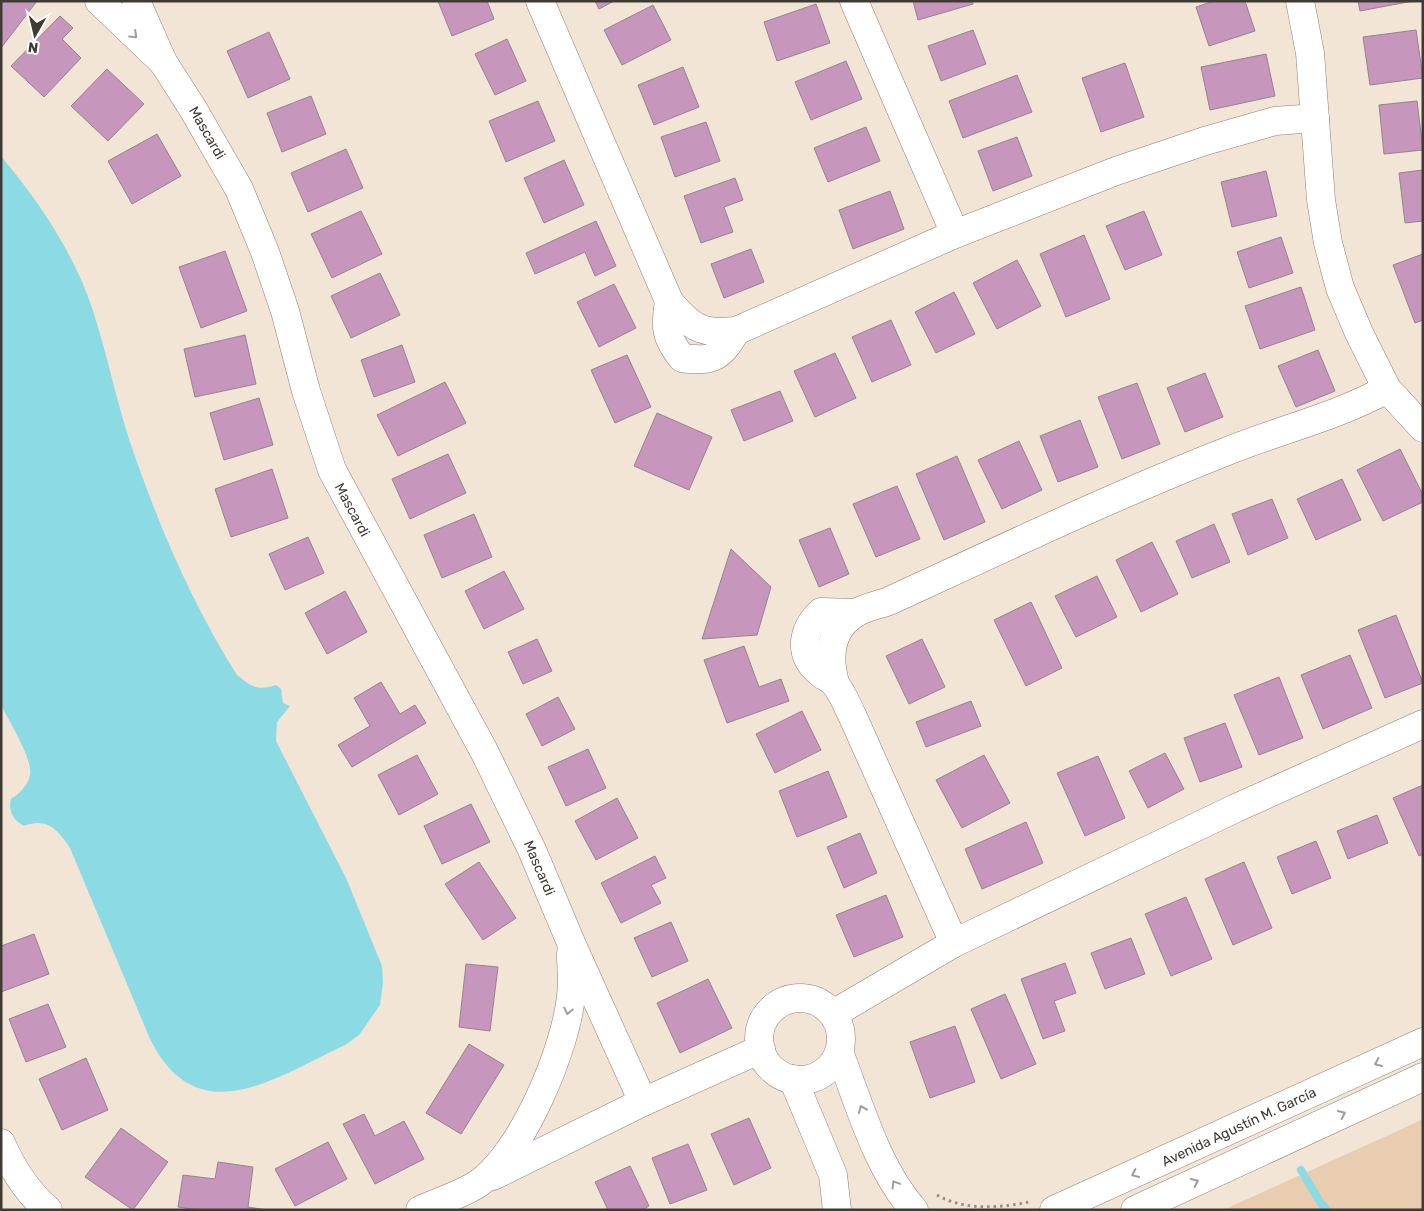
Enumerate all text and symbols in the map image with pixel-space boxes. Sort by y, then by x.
north arrow [10,10,60,60]
one-way arrow [128,29,137,38]
text: N [27,38,39,56]
street label: Mascardi [185,103,229,163]
street label: Mascardi [331,480,373,540]
street label: Mascardi [520,838,558,898]
one-way arrow [563,1006,574,1015]
one-way arrow [1374,1056,1383,1067]
street label: Avenida Agustín M. García [1159,1084,1319,1170]
one-way arrow [857,1106,867,1114]
one-way arrow [1337,1110,1346,1121]
one-way arrow [1131,1168,1140,1179]
one-way arrow [1190,1178,1199,1188]
one-way arrow [891,1180,901,1189]

